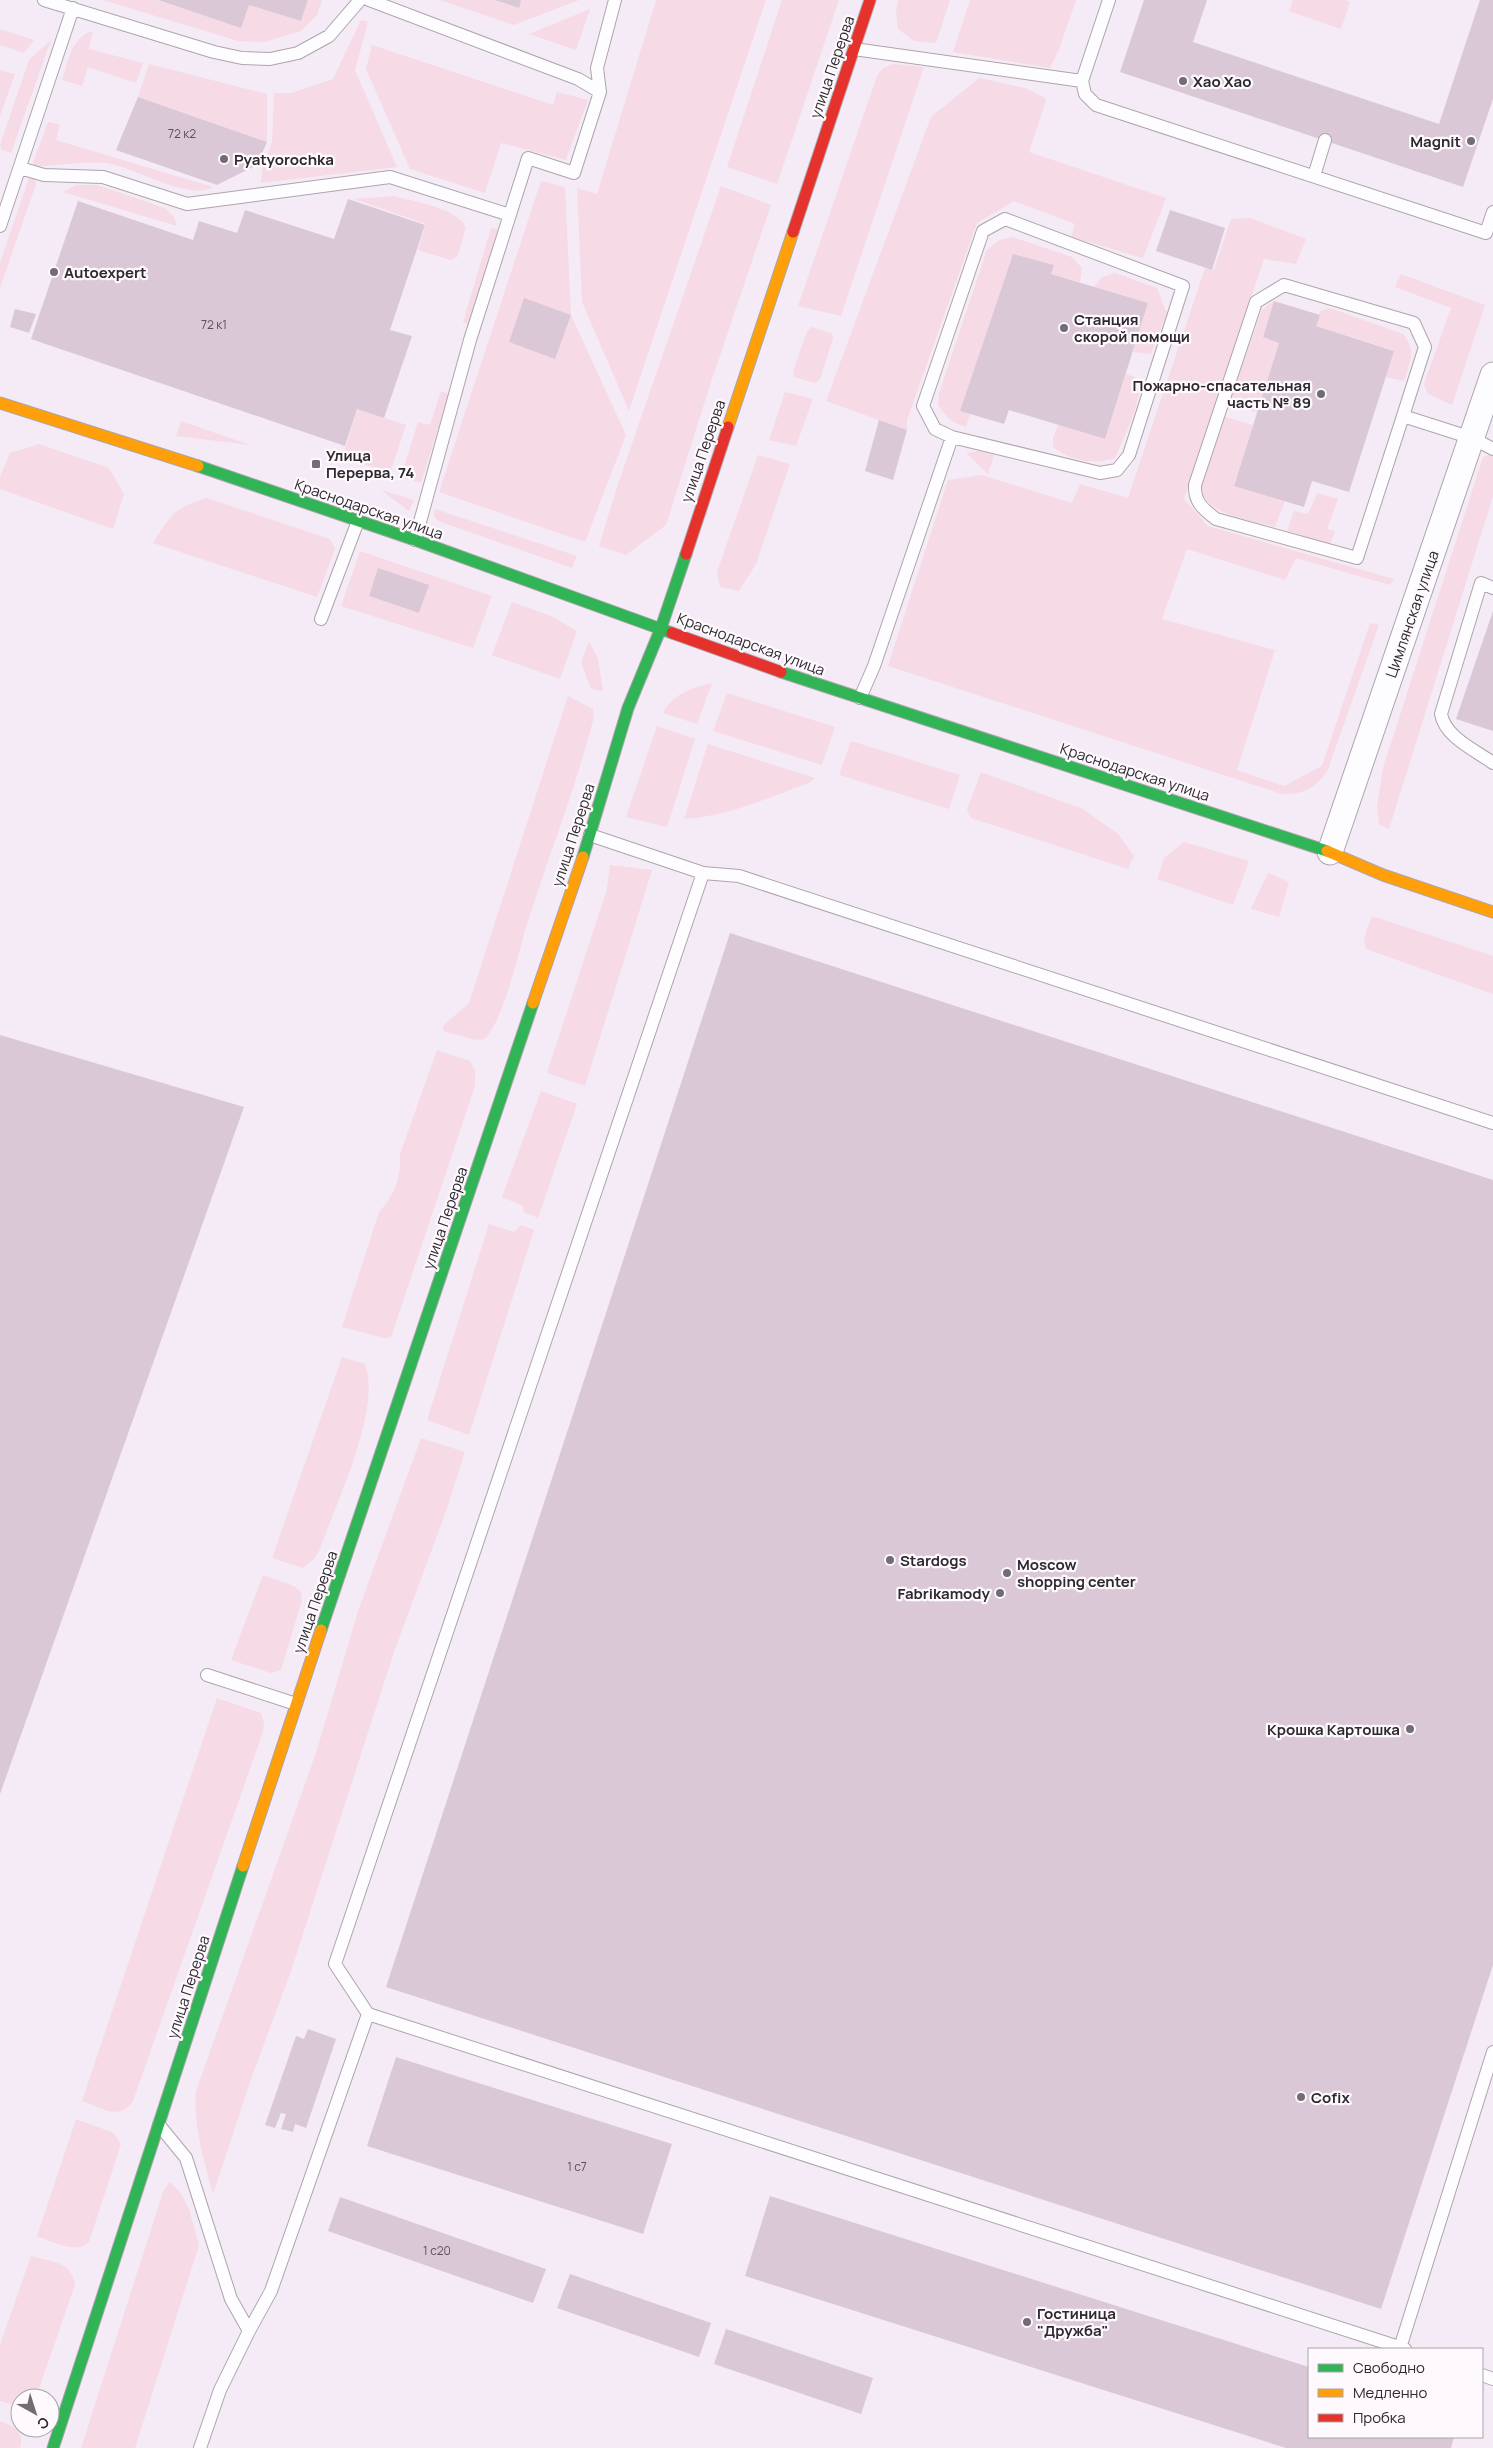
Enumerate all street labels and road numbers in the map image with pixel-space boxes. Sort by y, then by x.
street label: улица Перерва [805,13,859,121]
street label: улица Перерва [676,397,730,505]
street label: Краснодарская улица [292,474,446,544]
street label: Цимлянская улица [1380,548,1444,680]
street label: Краснодарская улица [674,607,828,681]
street label: Краснодарская улица [1058,738,1212,806]
street label: улица Перерва [546,781,600,889]
street label: улица Перерва [418,1164,472,1272]
street label: улица Перерва [288,1548,342,1656]
street label: улица Перерва [161,1933,215,2041]

